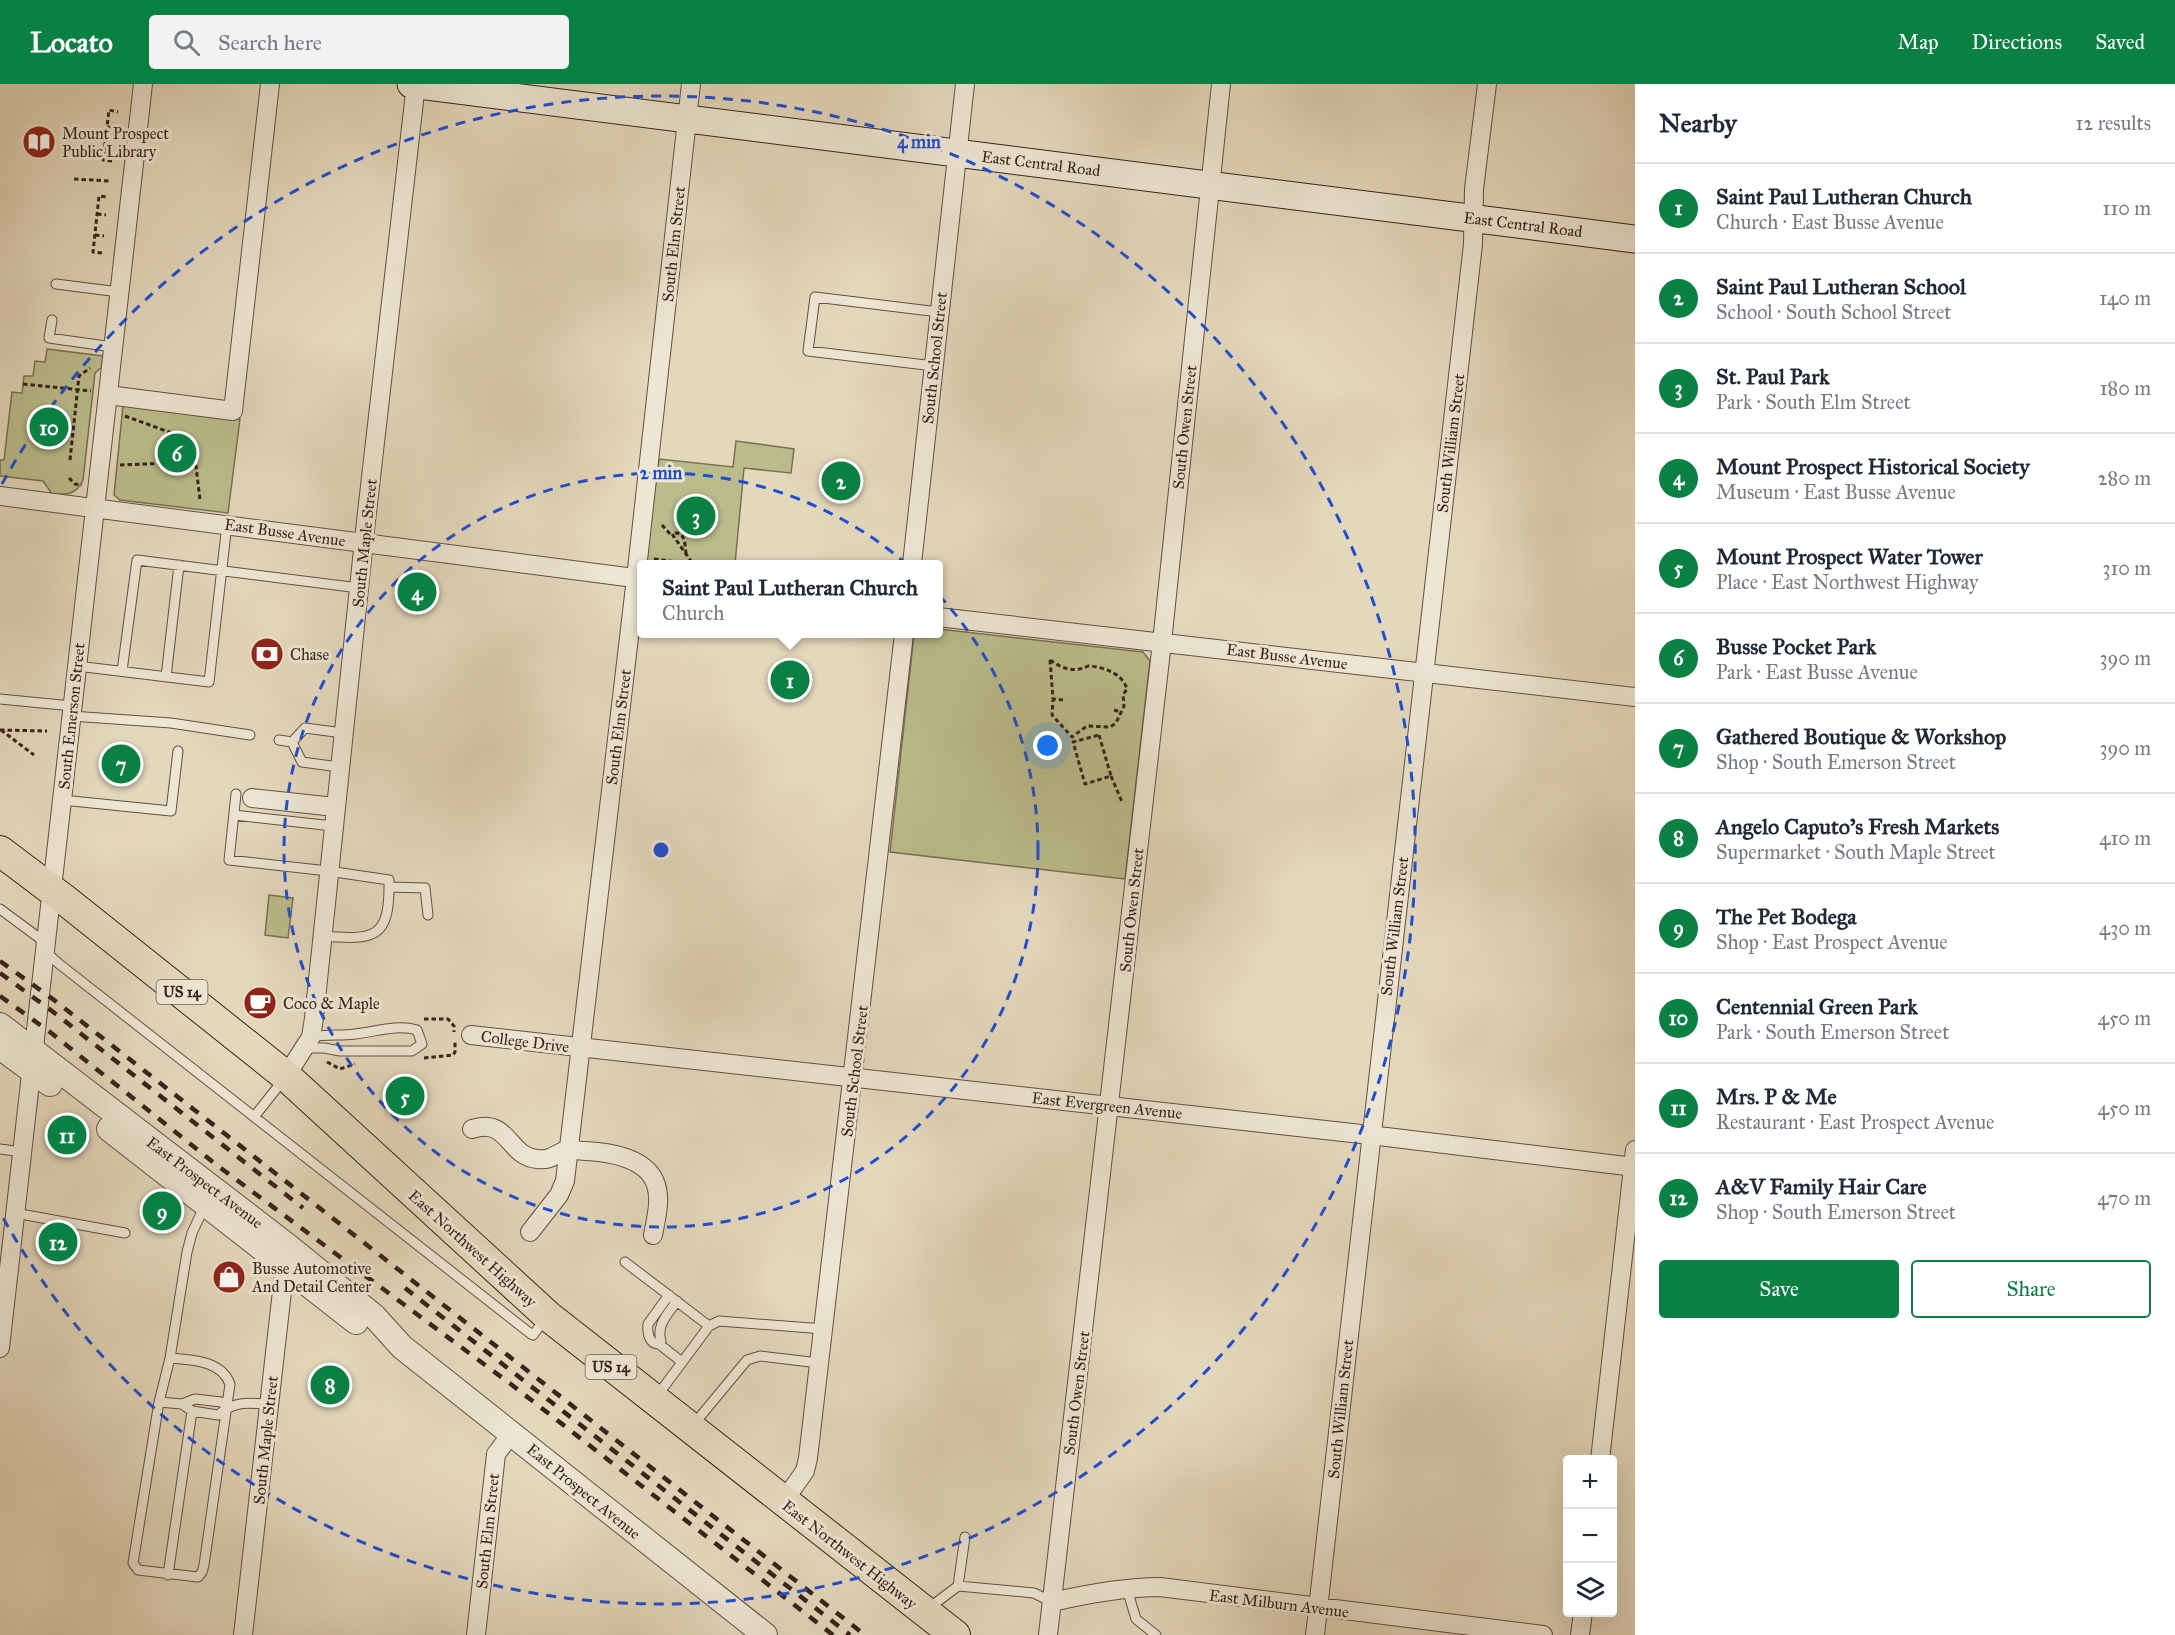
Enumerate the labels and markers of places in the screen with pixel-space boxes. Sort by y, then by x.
library icon: Mount Prospect Public Library [21,124,57,160]
place label: Mount Prospect Public Library [62,124,169,161]
pin: 10 [29,404,68,450]
pin: 6 [158,430,196,476]
pin: 2 [822,458,860,504]
pin: 3 [676,494,716,538]
pin: 4 [398,570,436,614]
bank icon: Chase [249,636,285,672]
place label: Chase [290,645,329,664]
pin: 1 [770,658,810,702]
pin: 7 [102,742,140,786]
centre of rings [651,840,671,860]
cafe icon: Coco & Maple [242,985,278,1021]
place label: Coco & Maple [283,994,380,1013]
pin: 5 [386,1074,424,1118]
pin: 11 [48,1112,86,1158]
pin: 9 [142,1188,182,1234]
pin: 12 [38,1220,78,1264]
shop icon: Busse Automotive And Detail Center [211,1259,247,1295]
place label: Busse Automotive And Detail Center [251,1259,372,1296]
pin: 8 [310,1362,350,1408]

